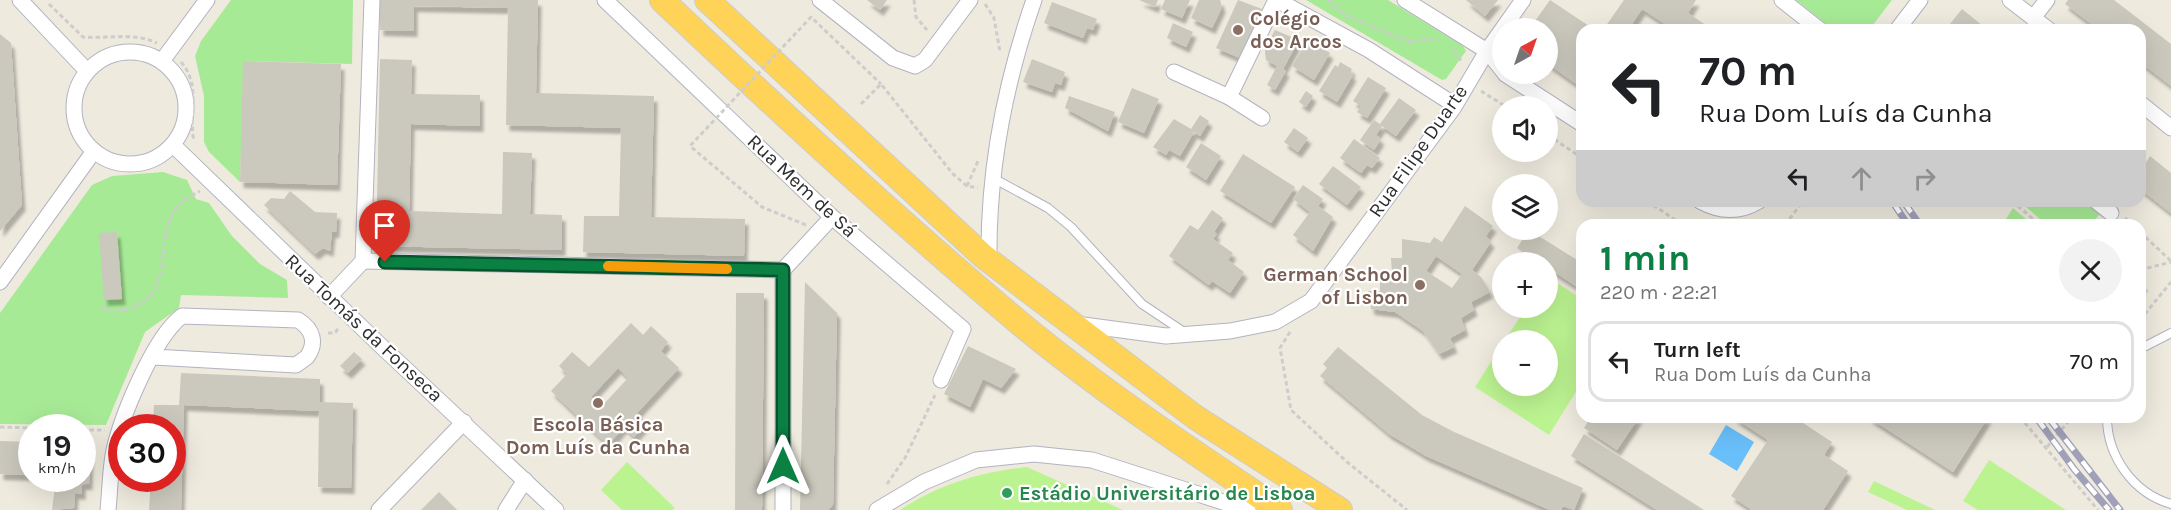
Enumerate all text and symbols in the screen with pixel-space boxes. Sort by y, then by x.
place label: Colégio dos Arcos [1250,7,1342,53]
north arrow [1492,18,1558,84]
map controls [1492,18,1558,396]
marker: Colégio dos Arcos [1231,23,1245,37]
text: 70 m [1699,46,1797,96]
icon: left [1600,48,1678,126]
street label: Rua Filipe Duarte [1364,80,1472,222]
button: sound [1492,96,1558,162]
text: Rua Dom Luís da Cunha [1699,97,1993,129]
street label: Rua Mem de Sá [743,130,861,242]
icon: left [1782,162,1815,195]
icon: ahead [1845,162,1878,195]
icon: right [1908,162,1941,195]
button: layers [1492,174,1558,240]
pin [359,200,410,262]
icon: arrive [368,209,401,242]
text: 1 min [1600,237,1690,279]
button: close [2059,239,2122,302]
street label: Rua Tomás da Fonseca [280,249,448,407]
button: + [1492,252,1558,318]
place label: German School of Lisbon [1263,263,1408,309]
marker: German School of Lisbon [1413,278,1427,292]
text: 220 m · 22:21 [1600,281,1718,304]
button: − [1492,330,1558,396]
text: Turn left [1654,337,1741,363]
icon: left [1603,345,1636,378]
text: 70 m [2070,349,2119,375]
text: Rua Dom Luís da Cunha [1654,363,1872,386]
marker: Escola Básica Dom Luís da Cunha [591,396,605,410]
place label: Escola Básica Dom Luís da Cunha [506,413,690,459]
speed limit sign: 30 [108,414,186,492]
text: 19 [42,428,71,464]
position arrow [751,434,815,498]
text: km/h [38,459,76,477]
place label: Estádio Universitário de Lisboa [1019,482,1315,505]
marker: Estádio Universitário de Lisboa [1000,486,1014,500]

